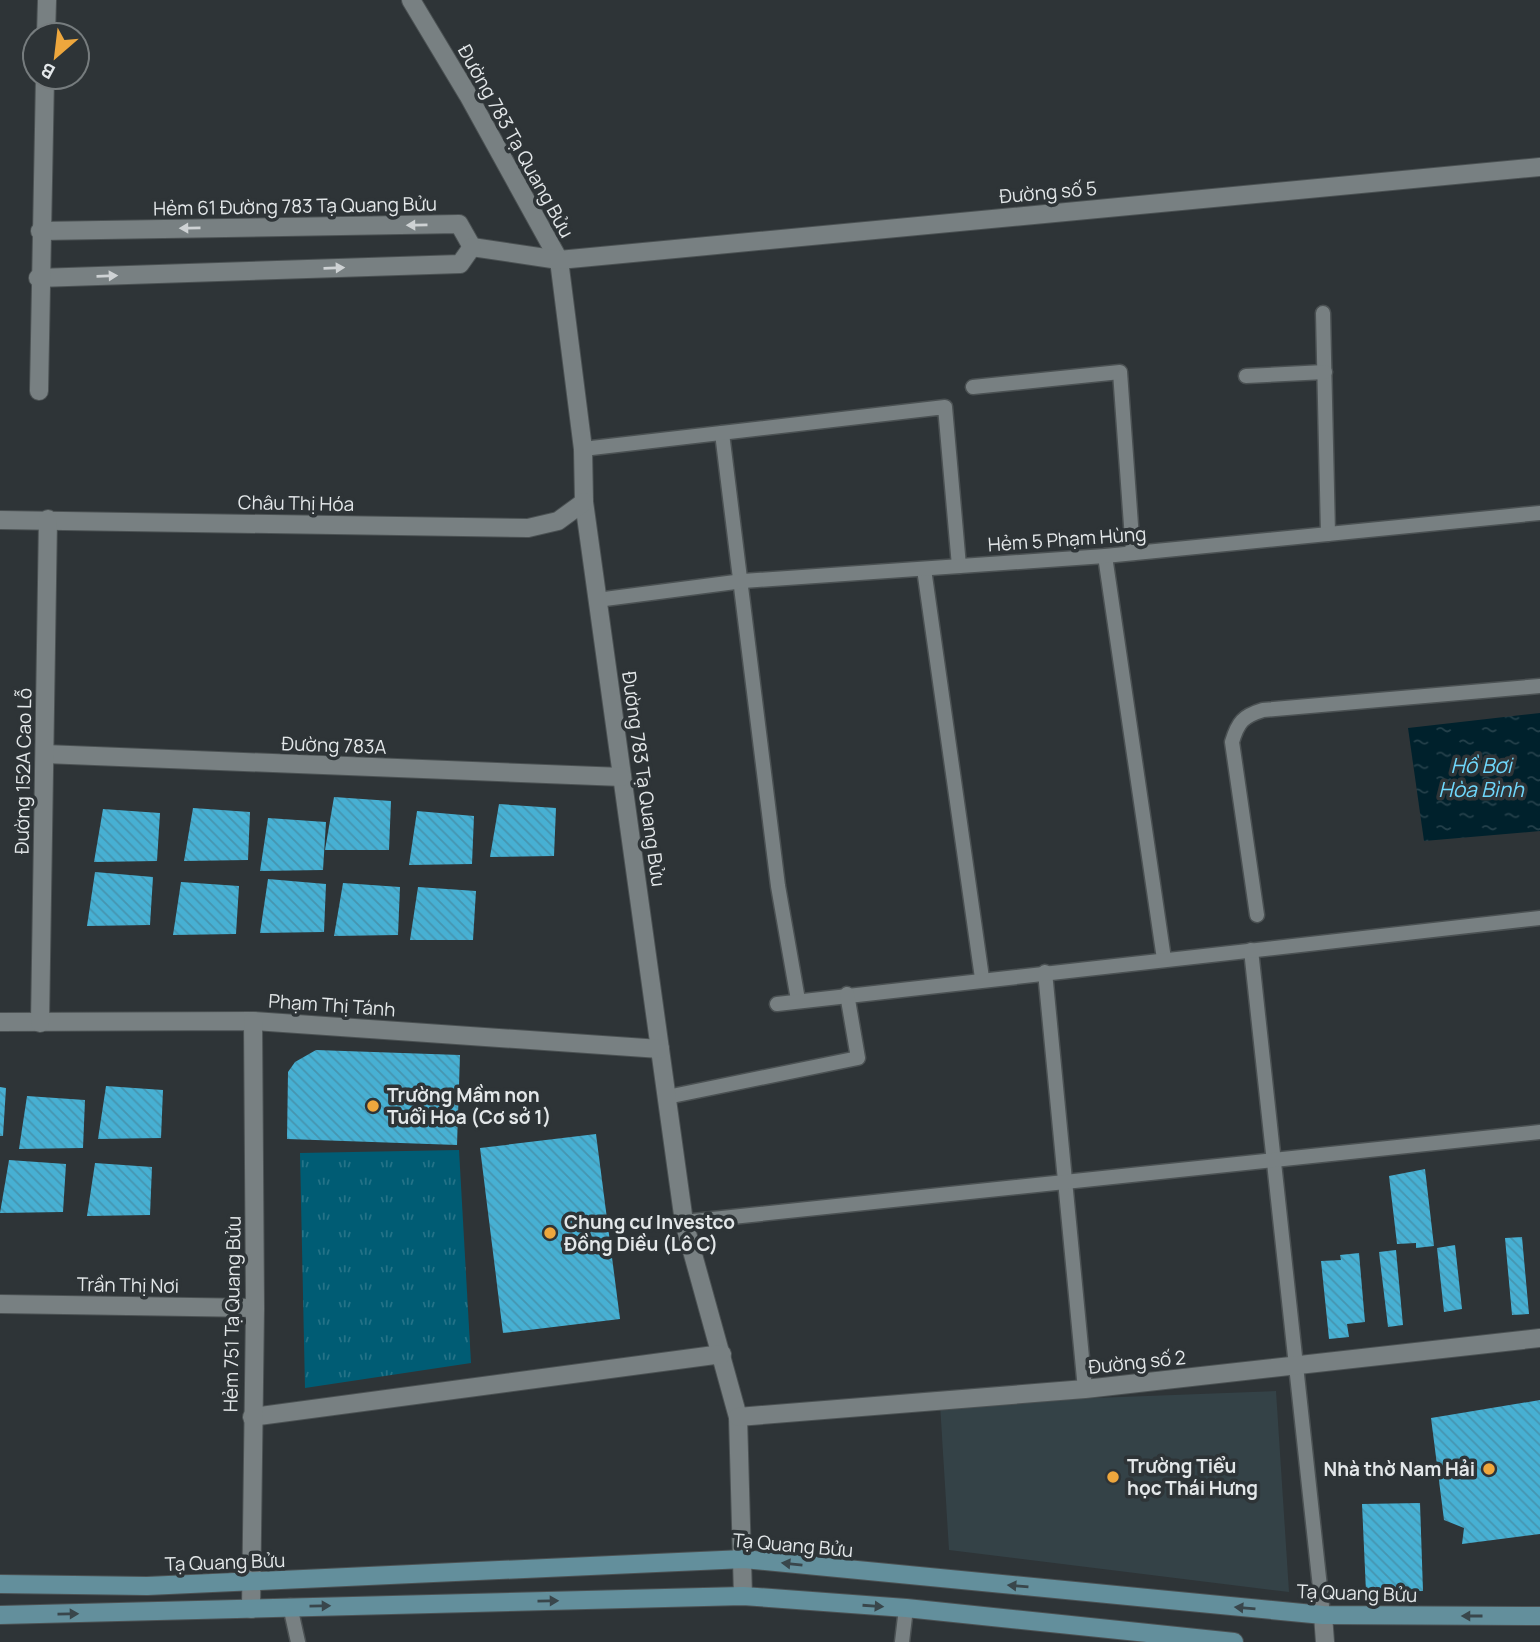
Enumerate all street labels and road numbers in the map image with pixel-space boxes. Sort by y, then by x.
street label: Đường 783 Tạ Quang Bửu [452,40,580,242]
street label: Đường số 5 [998,175,1098,209]
street label: Hẻm 61 Đường 783 Tạ Quang Bửu [153,191,437,221]
street label: Châu Thị Hóa [238,489,354,517]
street label: Hẻm 5 Phạm Hùng [987,520,1147,558]
street label: Đường 783 Tạ Quang Bửu [616,670,672,888]
street label: Đường 152A Cao Lỗ [9,688,37,854]
street label: Đường 783A [281,730,387,760]
street label: Phạm Thị Tánh [268,988,396,1022]
street label: Hẻm 751 Tạ Quang Bửu [217,1216,247,1412]
street label: Trần Thị Nơi [77,1271,179,1299]
street label: Đường số 2 [1087,1344,1187,1380]
street label: Tạ Quang Bửu [732,1527,854,1563]
street label: Tạ Quang Bửu [164,1547,286,1577]
street label: Tạ Quang Bửu [1296,1578,1418,1608]

